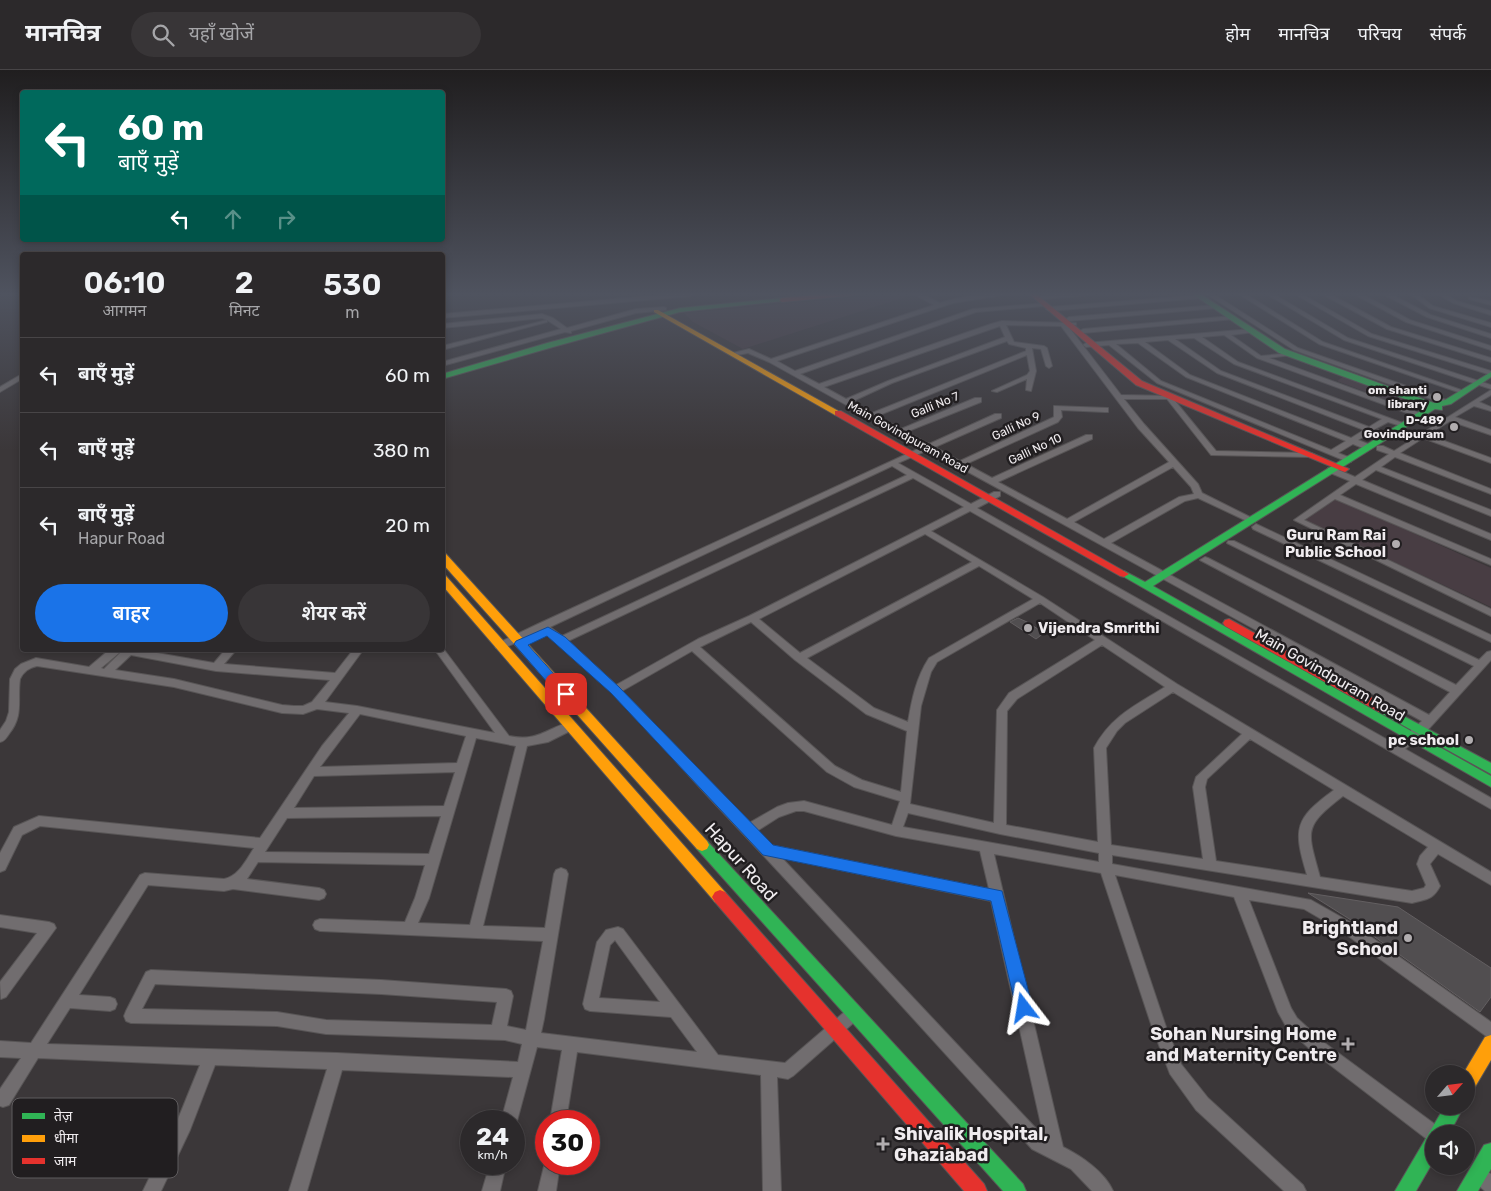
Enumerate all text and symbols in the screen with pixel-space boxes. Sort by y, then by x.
search box [131,12,481,57]
text: मानचित्र [25,19,101,47]
icon: search [149,21,177,49]
text: यहाँ खोजें [189,22,254,45]
text: होम [1225,23,1250,45]
text: मानचित्र [1278,23,1330,45]
text: परिचय [1358,23,1402,45]
text: संपर्क [1430,23,1466,45]
text: 60 m [118,107,204,149]
icon: left [35,110,100,175]
text: बाएँ मुड़ें [118,149,179,176]
icon: left [166,205,194,233]
icon: ahead [219,205,247,233]
icon: right [272,205,300,233]
text: 06:10 [83,265,166,301]
text: 2 [235,265,254,301]
text: 530 [323,267,381,303]
text: आगमन [103,301,146,320]
text: मिनट [229,301,260,320]
text: m [345,303,359,322]
icon: left [35,361,63,389]
text: बाएँ मुड़ें [78,362,134,385]
text: 60 m [385,364,430,387]
place label: om shanti library [1368,383,1427,411]
street label: Galli No 7 [909,389,961,421]
marker: om shanti library [1431,391,1443,403]
street label: Main Govindpuram Road [845,398,971,476]
street label: Galli No 9 [990,409,1042,443]
place label: D-489 Govindpuram [1364,413,1444,441]
marker: D-489 Govindpuram [1448,421,1460,433]
street label: Galli No 10 [1006,431,1064,467]
icon: left [35,436,63,464]
text: बाएँ मुड़ें [78,437,134,460]
text: 380 m [373,439,430,462]
text: बाएँ मुड़ें [78,503,134,526]
icon: left [35,511,63,539]
text: 20 m [385,514,430,537]
place label: Guru Ram Rai Public School [1285,526,1386,561]
text: Hapur Road [78,529,165,548]
marker: Guru Ram Rai Public School [1390,538,1402,550]
button: बाहर [35,584,228,642]
button: शेयर करें [238,584,430,642]
place label: Vijendra Smrithi [1038,619,1160,637]
marker: Vijendra Smrithi [1022,622,1034,634]
street label: Main Govindpuram Road [1252,625,1408,725]
pin [545,673,587,715]
icon: arrive [552,680,580,708]
place label: pc school [1388,731,1459,749]
marker: pc school [1463,734,1475,746]
street label: Hapur Road [700,818,782,906]
place label: Brightland School [1302,917,1398,960]
marker: Brightland School [1402,932,1414,944]
position arrow [997,981,1049,1033]
place label: Sohan Nursing Home and Maternity Centre [1146,1023,1337,1066]
marker: Sohan Nursing Home and Maternity Centre [1341,1037,1355,1051]
north arrow [1425,1065,1475,1115]
map controls [1425,1065,1475,1175]
legend [12,1098,178,1178]
text: तेज़ [54,1107,73,1125]
speed limit sign: 30 [535,1110,600,1175]
text: 24 [476,1122,509,1151]
place label: Shivalik Hospital, Ghaziabad [894,1123,1048,1166]
button: sound [1425,1125,1475,1175]
text: धीमा [54,1130,79,1147]
marker: Shivalik Hospital, Ghaziabad [876,1137,890,1151]
text: km/h [478,1148,507,1162]
text: जाम [54,1153,77,1170]

